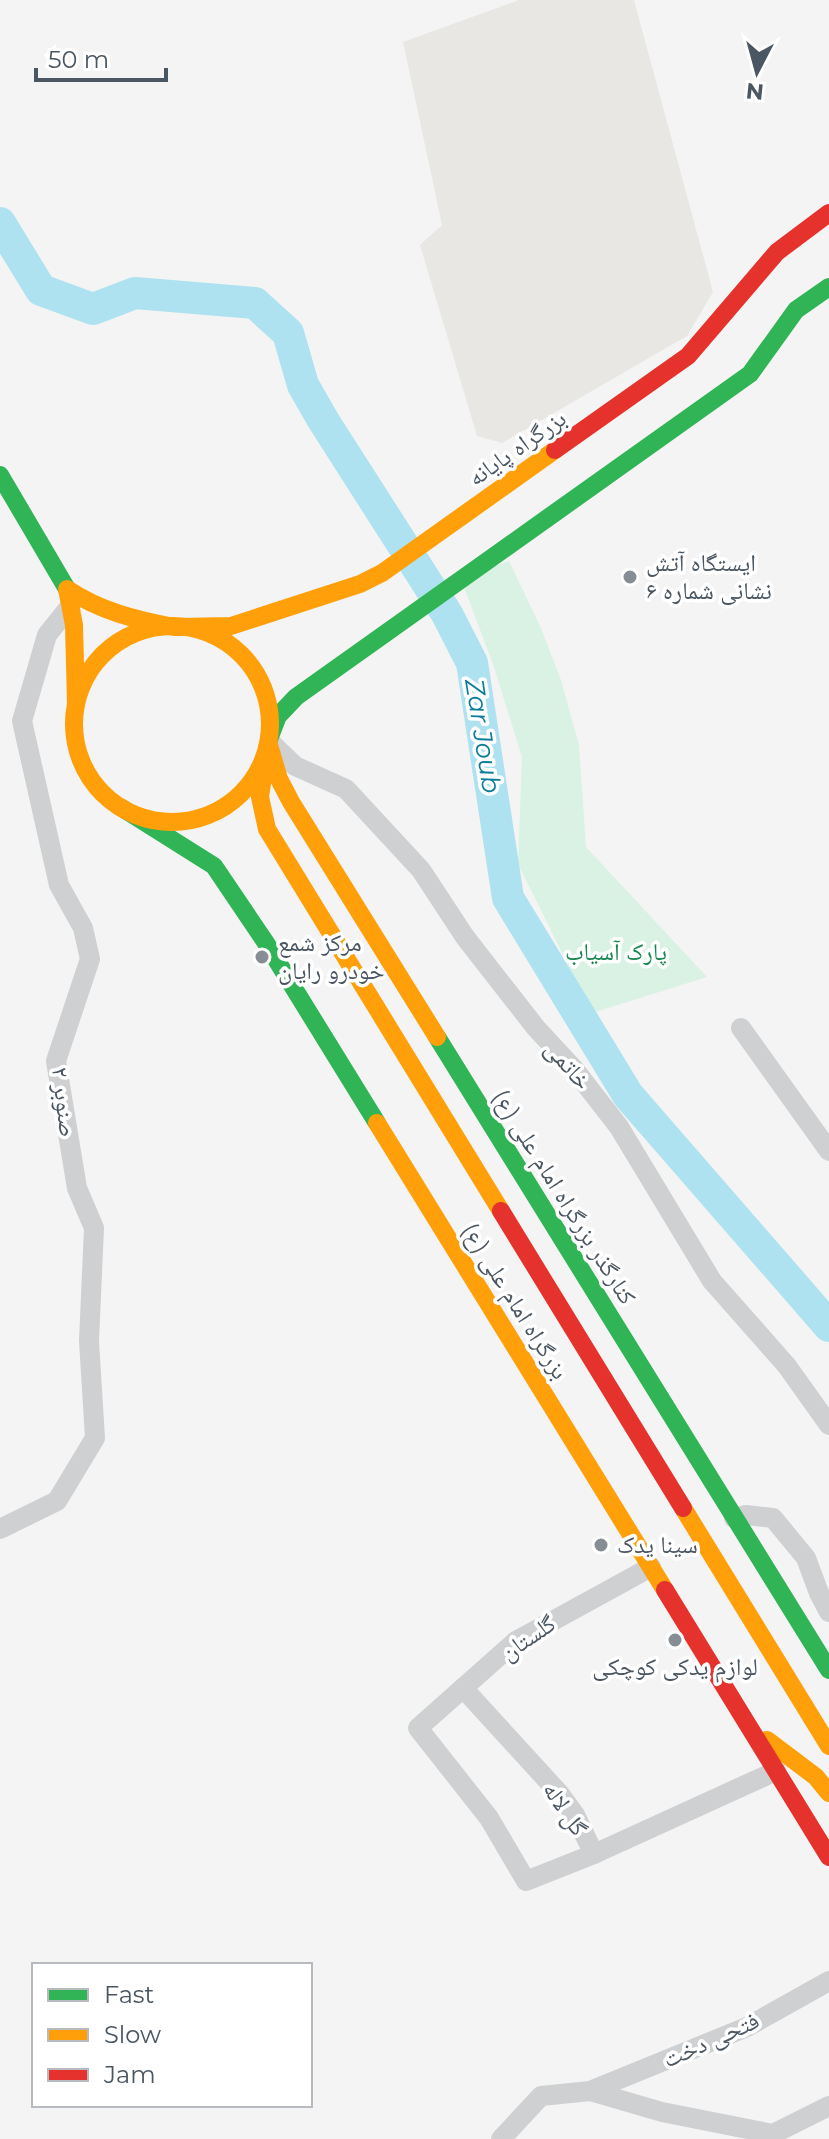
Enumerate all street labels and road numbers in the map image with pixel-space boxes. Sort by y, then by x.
street label: بزرگراه پایانه [462,403,571,492]
street label: خاتمی [539,1034,598,1095]
street label: صنوبر ۲ [46,1065,83,1139]
street label: کنارگذر بزرگراه امام علی (ع) [486,1084,642,1310]
street label: بزرگراه امام علی (ع) [455,1218,575,1384]
street label: گلستان [495,1609,561,1667]
street label: گل لاله [537,1776,594,1841]
street label: فتحی دخت [658,2005,763,2074]

